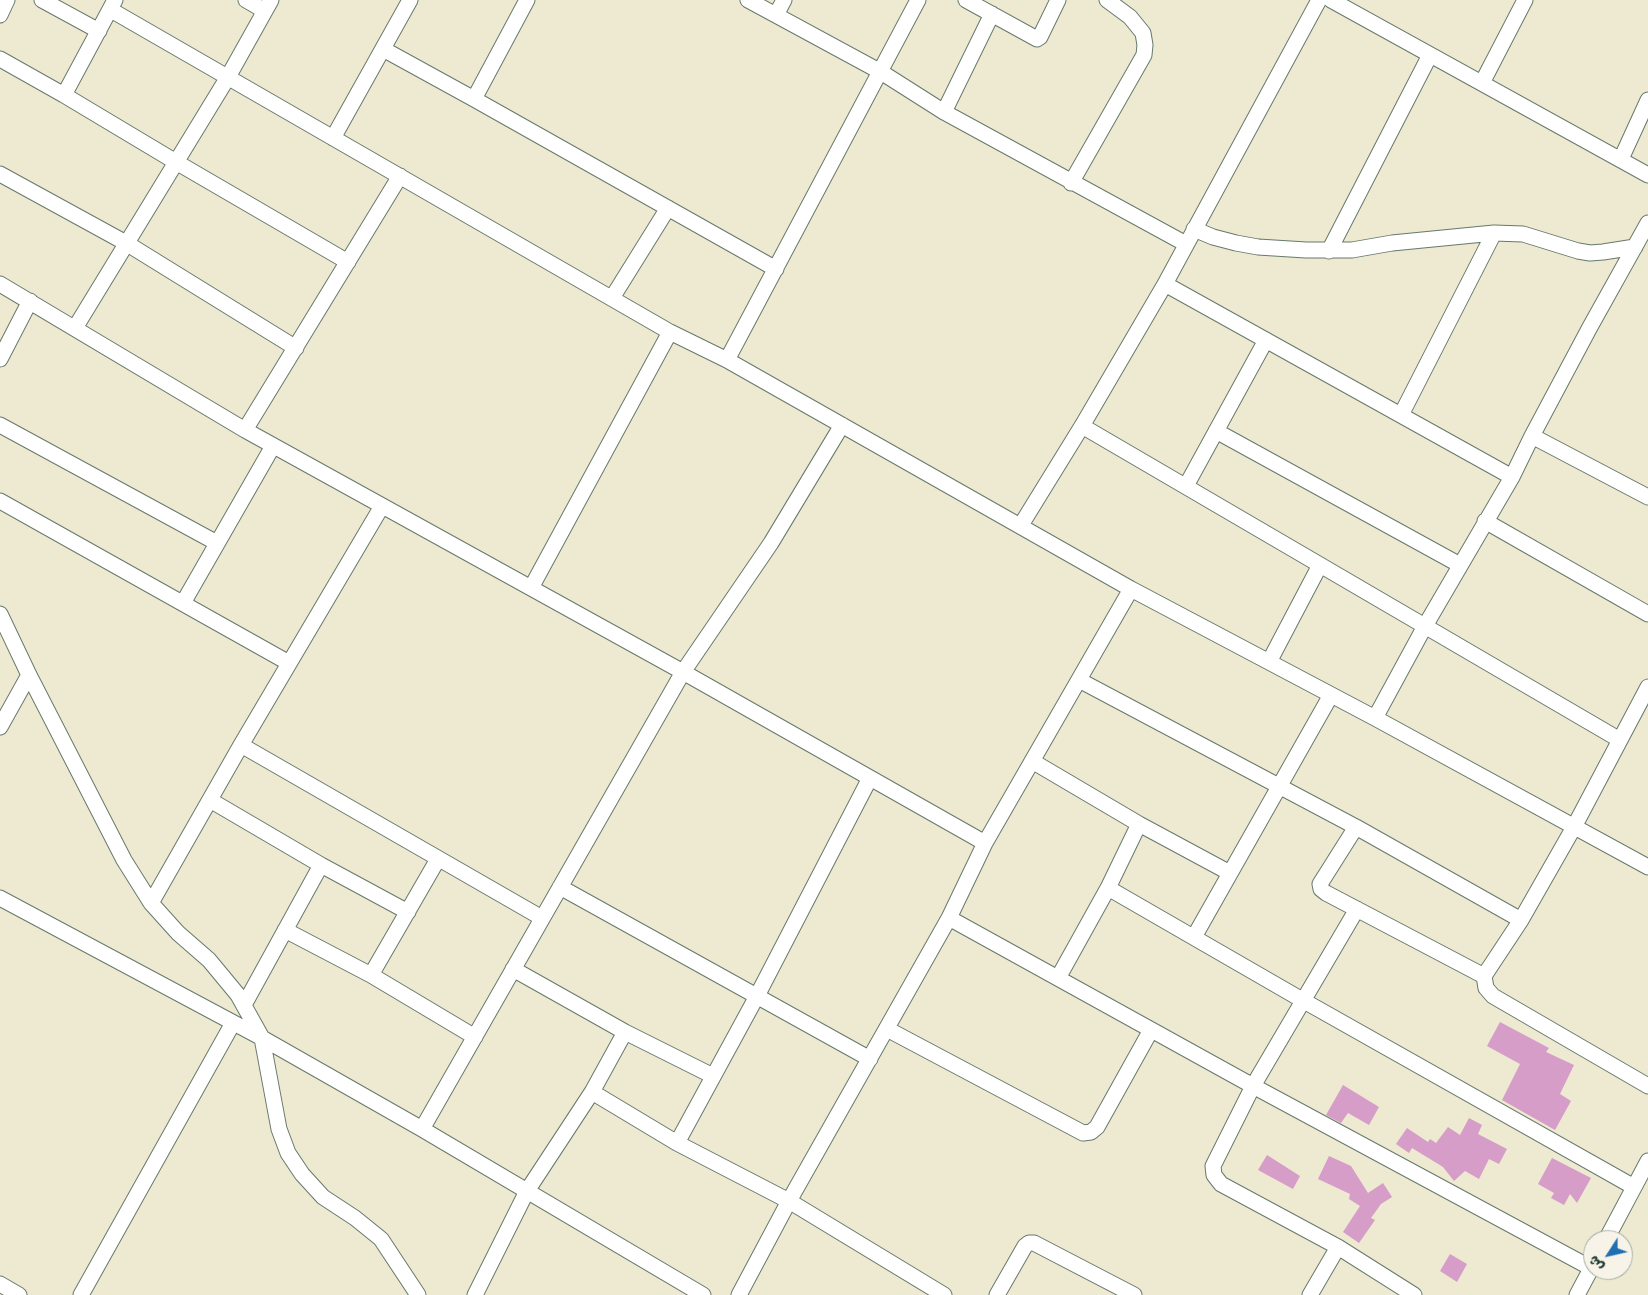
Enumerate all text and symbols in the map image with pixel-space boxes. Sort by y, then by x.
north arrow [1583,1230,1633,1280]
text: ش [1585,1252,1608,1275]

